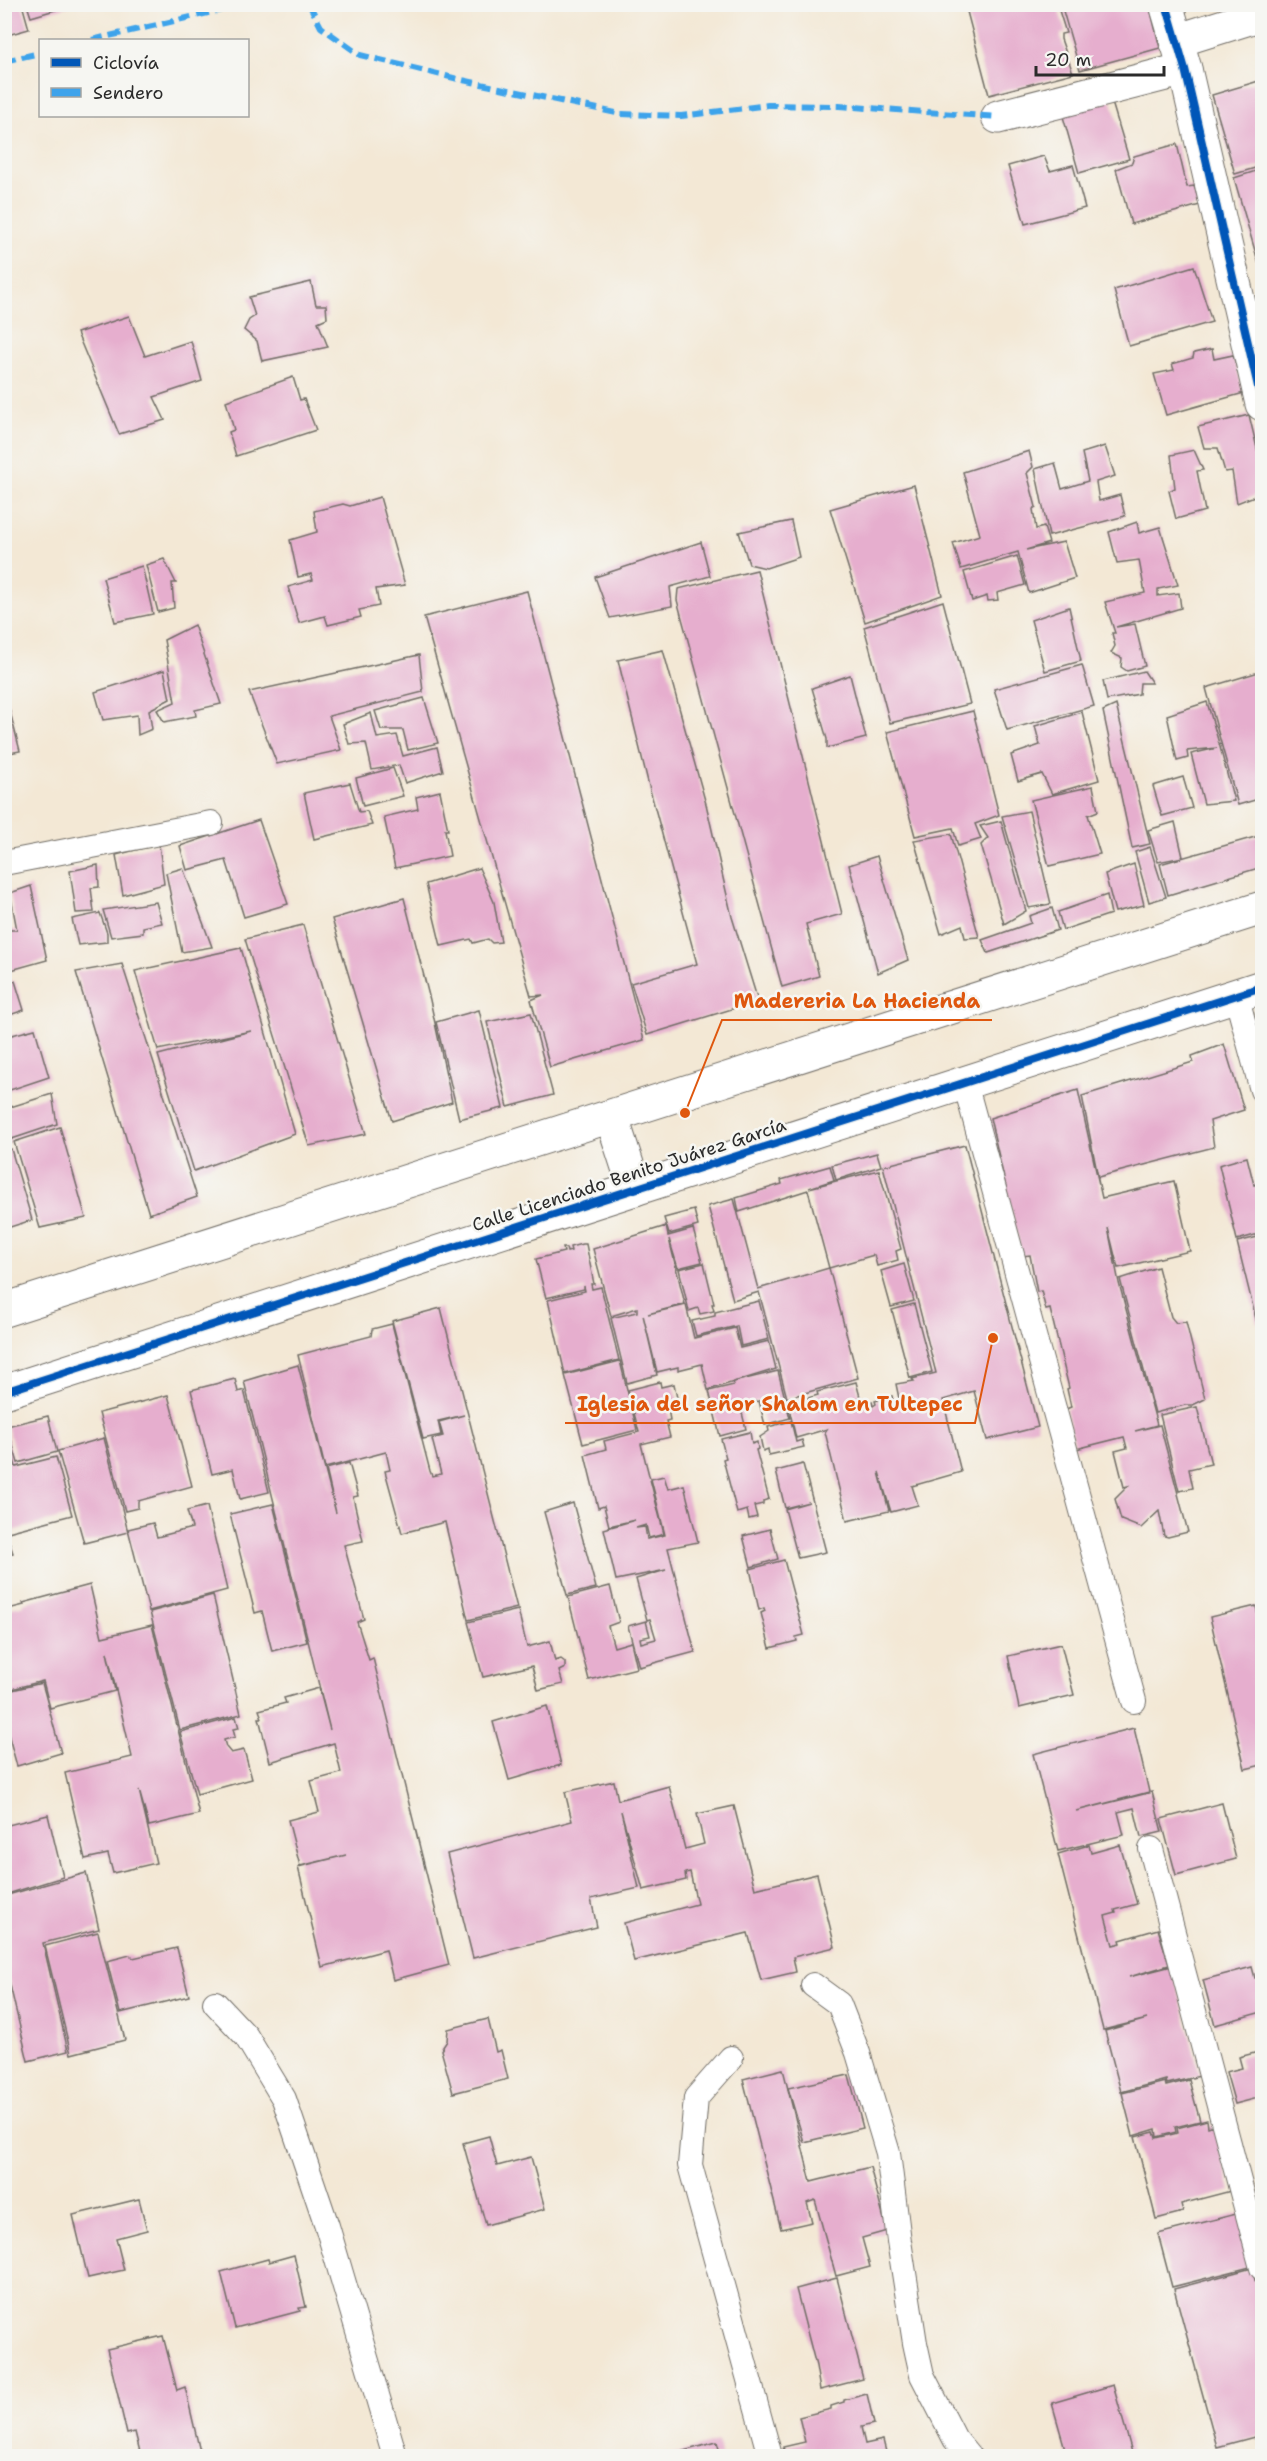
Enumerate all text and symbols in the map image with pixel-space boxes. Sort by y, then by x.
legend [39,39,249,117]
scale bar [1036,39,1164,77]
text: 20 m [1045,48,1091,72]
text: Ciclovía [93,51,159,75]
text: Sendero [93,81,163,105]
callout: Madereria La Hacienda [722,982,992,1020]
text: Madereria La Hacienda [734,988,981,1014]
street label: Calle Licenciado Benito Juárez García [469,1113,789,1237]
callout: Iglesia del señor Shalom en Tultepec [565,1385,975,1423]
text: Iglesia del señor Shalom en Tultepec [577,1391,963,1417]

